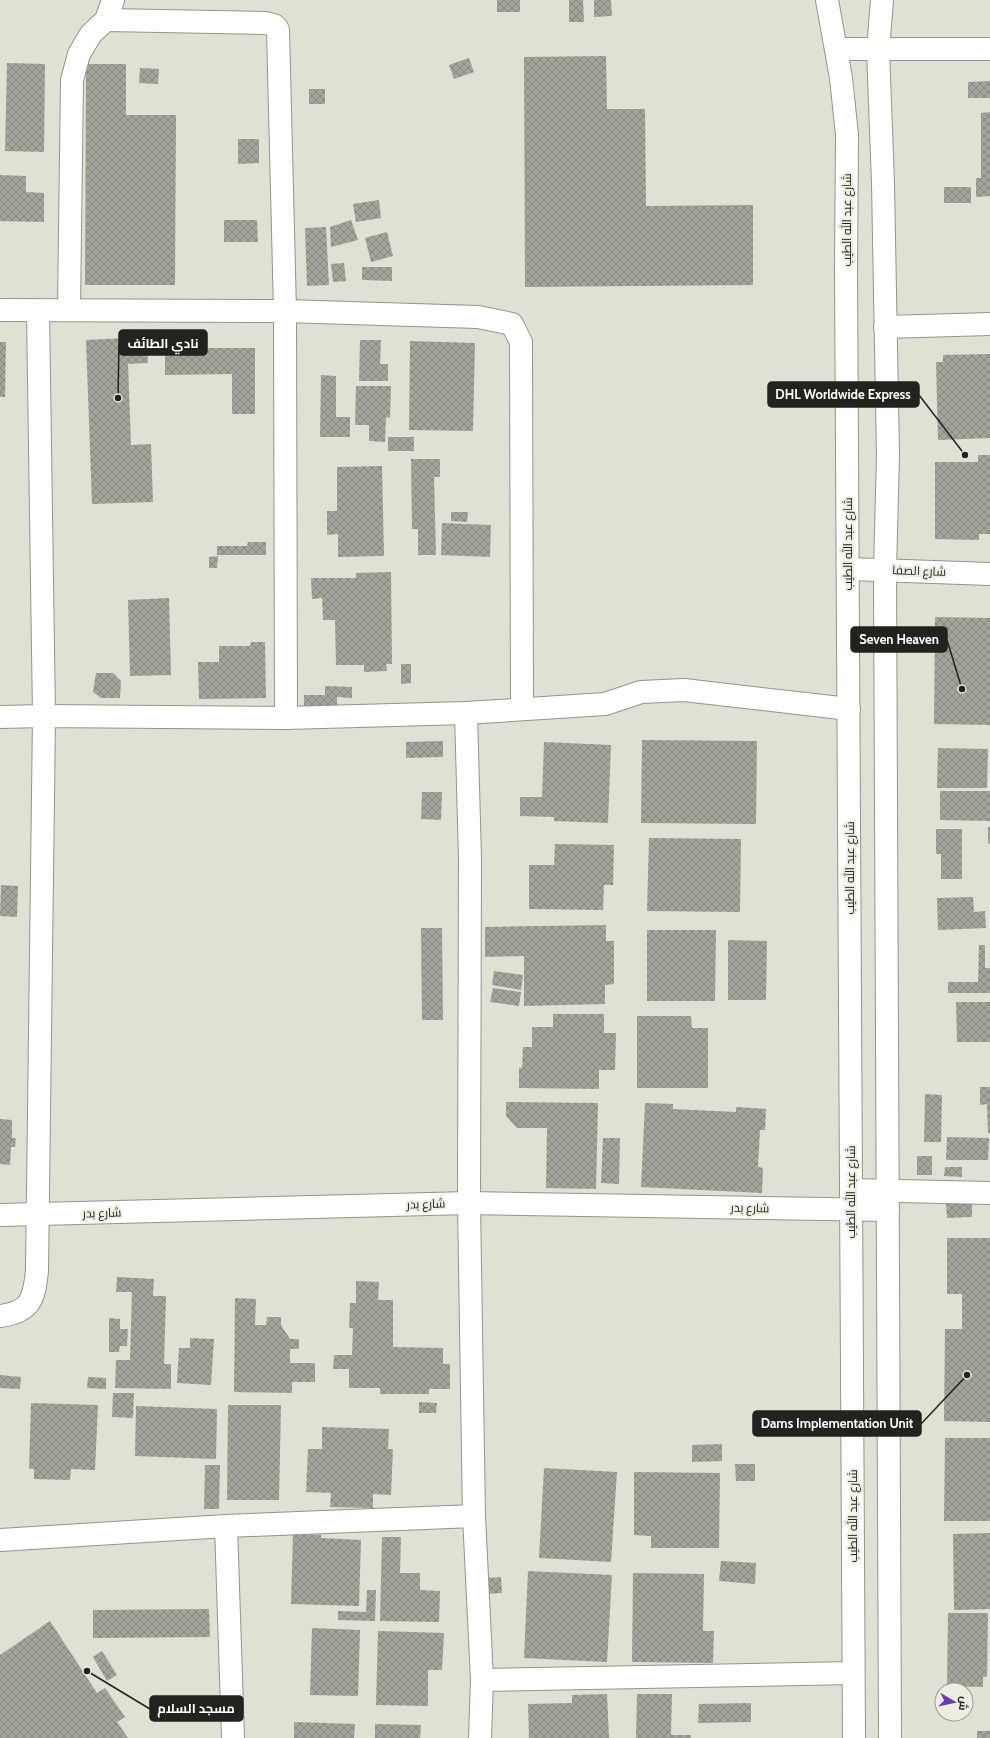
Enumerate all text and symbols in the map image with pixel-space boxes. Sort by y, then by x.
street label: شارع عبد الله الطيب [839,173,855,267]
callout: نادي الطائف [119,330,207,355]
text: نادي الطائف [127,335,199,355]
callout: DHL Worldwide Express [768,382,919,407]
text: DHL Worldwide Express [775,386,911,402]
street label: شارع عبد الله الطيب [840,497,856,591]
street label: شارع الصفا [892,562,946,580]
callout: Seven Heaven [851,627,947,652]
text: Seven Heaven [859,631,939,647]
street label: شارع عبد الله الطيب [842,821,858,915]
street label: شارع عبد الله الطيب [843,1145,859,1239]
street label: شارع بدر [405,1195,446,1213]
street label: شارع بدر [729,1200,770,1216]
street label: شارع بدر [81,1204,122,1222]
callout: Dams Implementation Unit [753,1411,921,1436]
text: Dams Implementation Unit [761,1415,914,1431]
street label: شارع عبد الله الطيب [845,1469,861,1563]
north arrow [934,1682,974,1722]
text: ش [956,1695,972,1712]
callout: مسجد السلام [150,1696,243,1721]
text: مسجد السلام [157,1700,235,1718]

